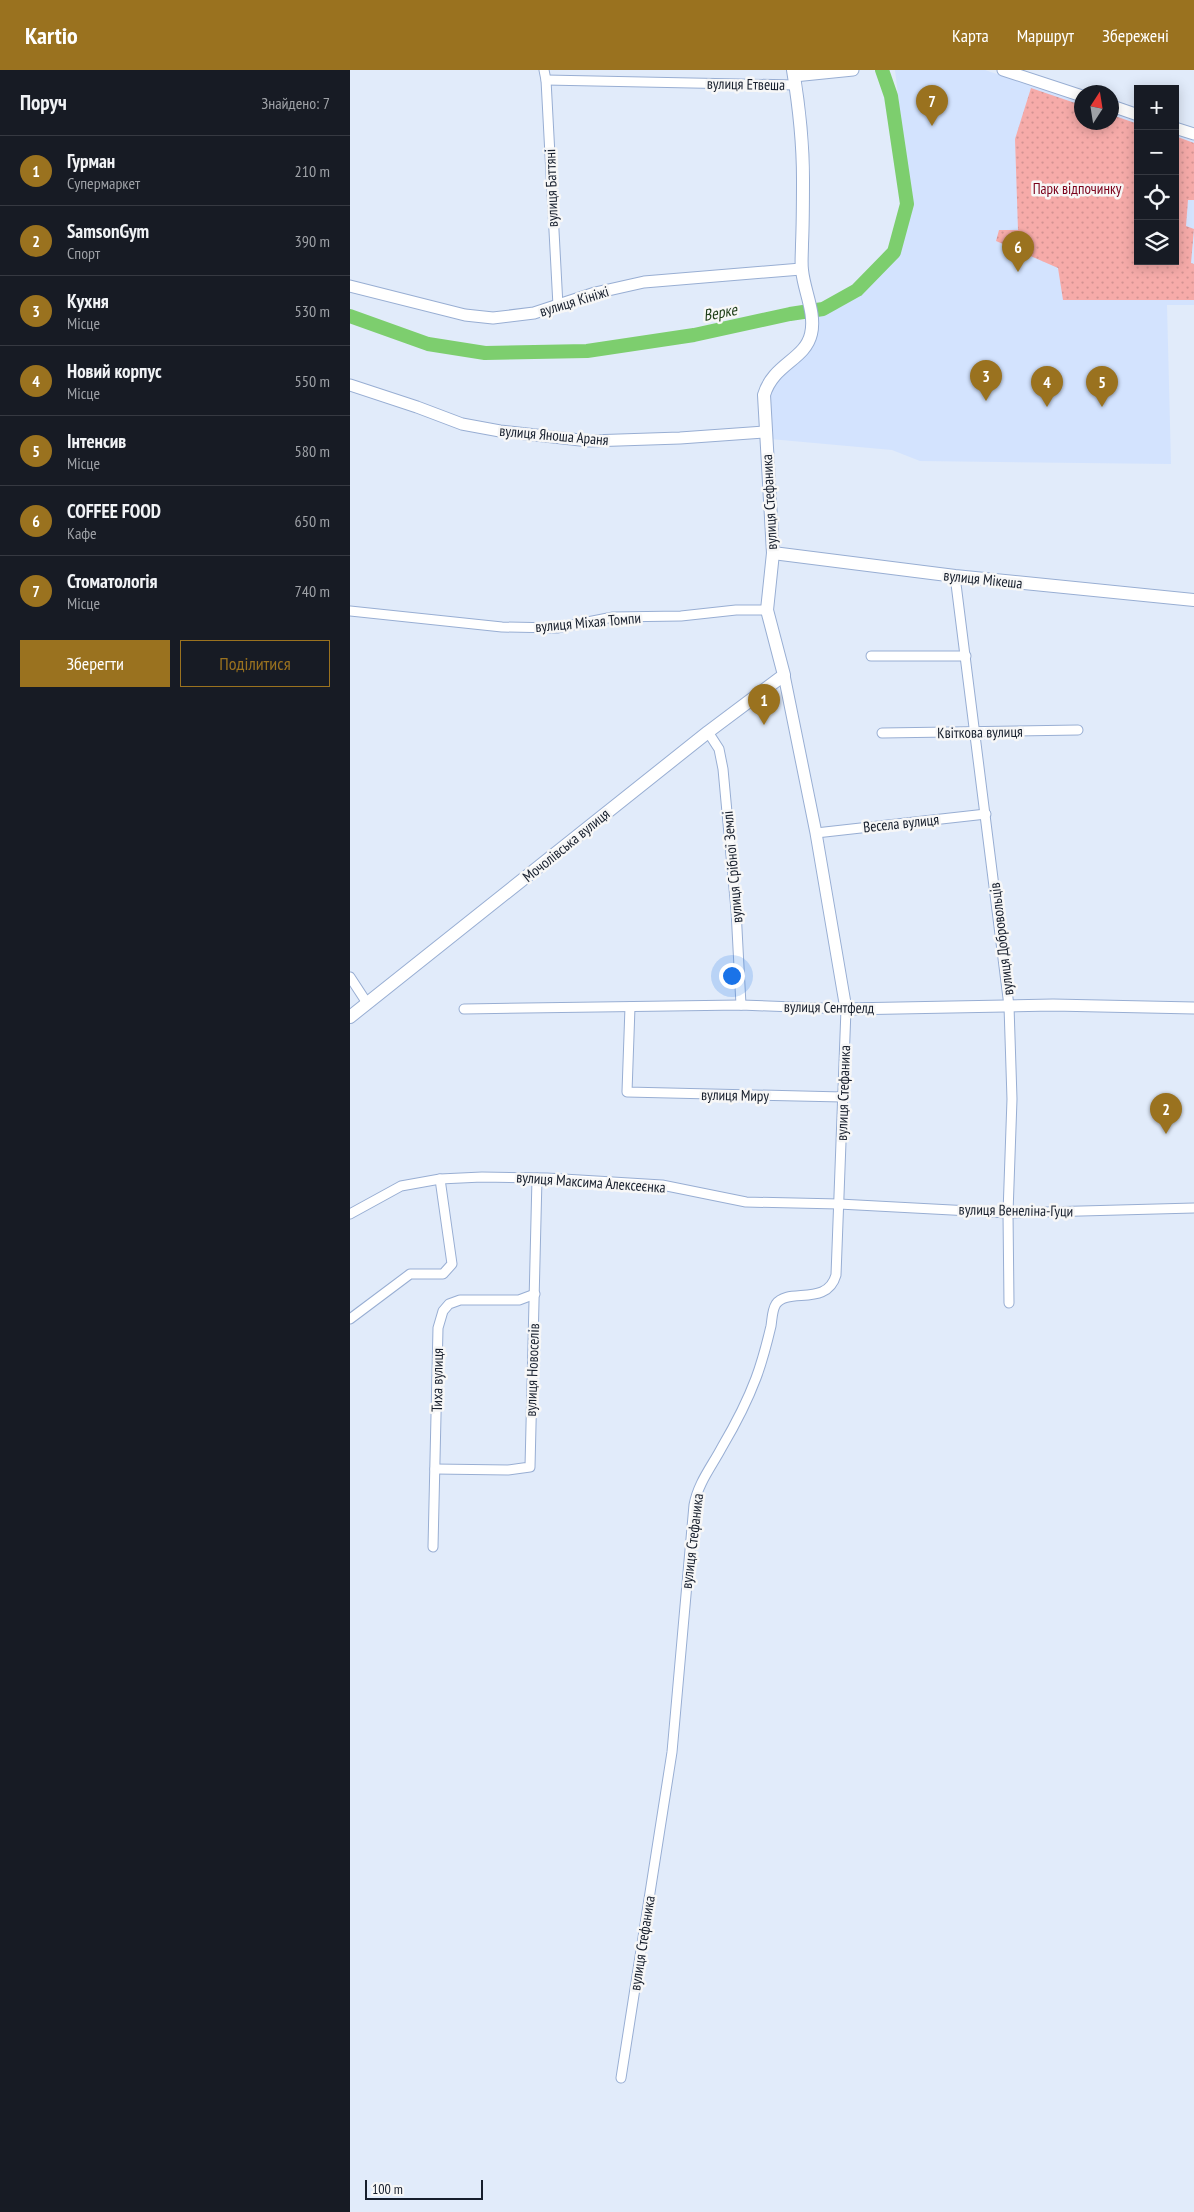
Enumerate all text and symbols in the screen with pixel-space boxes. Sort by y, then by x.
text: Kartio [25,20,78,51]
text: Карта [952,24,989,47]
text: Маршрут [1017,24,1074,47]
text: Збережені [1102,24,1169,47]
street label: вулиця Етвеша [707,74,785,94]
pin: 7 [916,85,948,126]
north arrow [1074,85,1119,130]
map controls [1134,85,1179,265]
button: + [1134,85,1179,130]
text: Поруч [20,89,67,116]
text: Знайдено: 7 [261,93,330,113]
button: − [1134,130,1179,175]
text: Гурман [67,149,115,173]
street label: вулиця Баттяні [540,149,562,227]
text: 1 [32,161,40,181]
text: 210 m [295,161,330,181]
text: Супермаркет [67,173,140,193]
button: locate [1134,175,1179,220]
park label: Парк відпочинку [1033,179,1122,198]
text: SamsonGym [67,219,149,243]
button: layers [1134,220,1179,265]
text: 2 [32,231,40,251]
text: 390 m [295,231,330,251]
pin: 6 [1002,231,1034,272]
text: Спорт [67,243,100,263]
street label: вулиця Кініжі [537,281,611,321]
text: Кухня [67,289,109,313]
water label: Верке [702,299,740,325]
text: 3 [32,301,40,321]
text: 530 m [295,301,330,321]
text: Місце [67,313,100,333]
text: Новий корпус [67,359,162,383]
pin: 3 [970,360,1002,401]
pin: 4 [1031,366,1063,407]
pin: 5 [1086,366,1118,407]
text: 4 [32,371,40,391]
text: 550 m [295,371,330,391]
text: Місце [67,383,100,403]
street label: вулиця Яноша Араня [499,421,609,449]
text: Інтенсив [67,429,126,453]
text: 5 [32,441,40,461]
text: 580 m [295,441,330,461]
text: Місце [67,453,100,473]
street label: вулиця Стефаника [757,454,781,550]
text: COFFEE FOOD [67,499,161,523]
text: 6 [32,511,40,531]
text: 650 m [295,511,330,531]
text: Кафе [67,523,97,543]
street label: вулиця Мікеша [943,565,1023,593]
text: Стоматологія [67,569,158,593]
text: 7 [32,581,40,601]
text: 740 m [295,581,330,601]
text: Місце [67,593,100,613]
street label: вулиця Міхая Томпи [534,608,642,636]
button: Зберегти [20,640,170,687]
button: Поділитися [180,640,330,687]
pin: 1 [748,684,780,725]
street label: Квіткова вулиця [937,722,1023,742]
street label: Мочолівська вулиця [519,804,613,886]
street label: вулиця Срібної Землі [718,810,746,924]
street label: Весела вулиця [862,810,940,836]
street label: вулиця Добровольців [985,881,1017,997]
your location [719,963,745,989]
street label: вулиця Сентфелд [784,997,875,1017]
street label: вулиця Стефаника [832,1045,854,1141]
street label: вулиця Миру [701,1085,769,1105]
pin: 2 [1150,1093,1182,1134]
street label: вулиця Максима Алексеєнка [516,1167,666,1197]
street label: вулиця Венеліна-Гуци [959,1200,1073,1220]
street label: вулиця Новоселів [521,1323,543,1417]
street label: Тиха вулиця [427,1348,447,1412]
street label: вулиця Стефаника [677,1492,707,1590]
street label: вулиця Стефаника [625,1894,659,1992]
scale bar [365,2177,482,2200]
text: 100 m [372,2180,403,2198]

